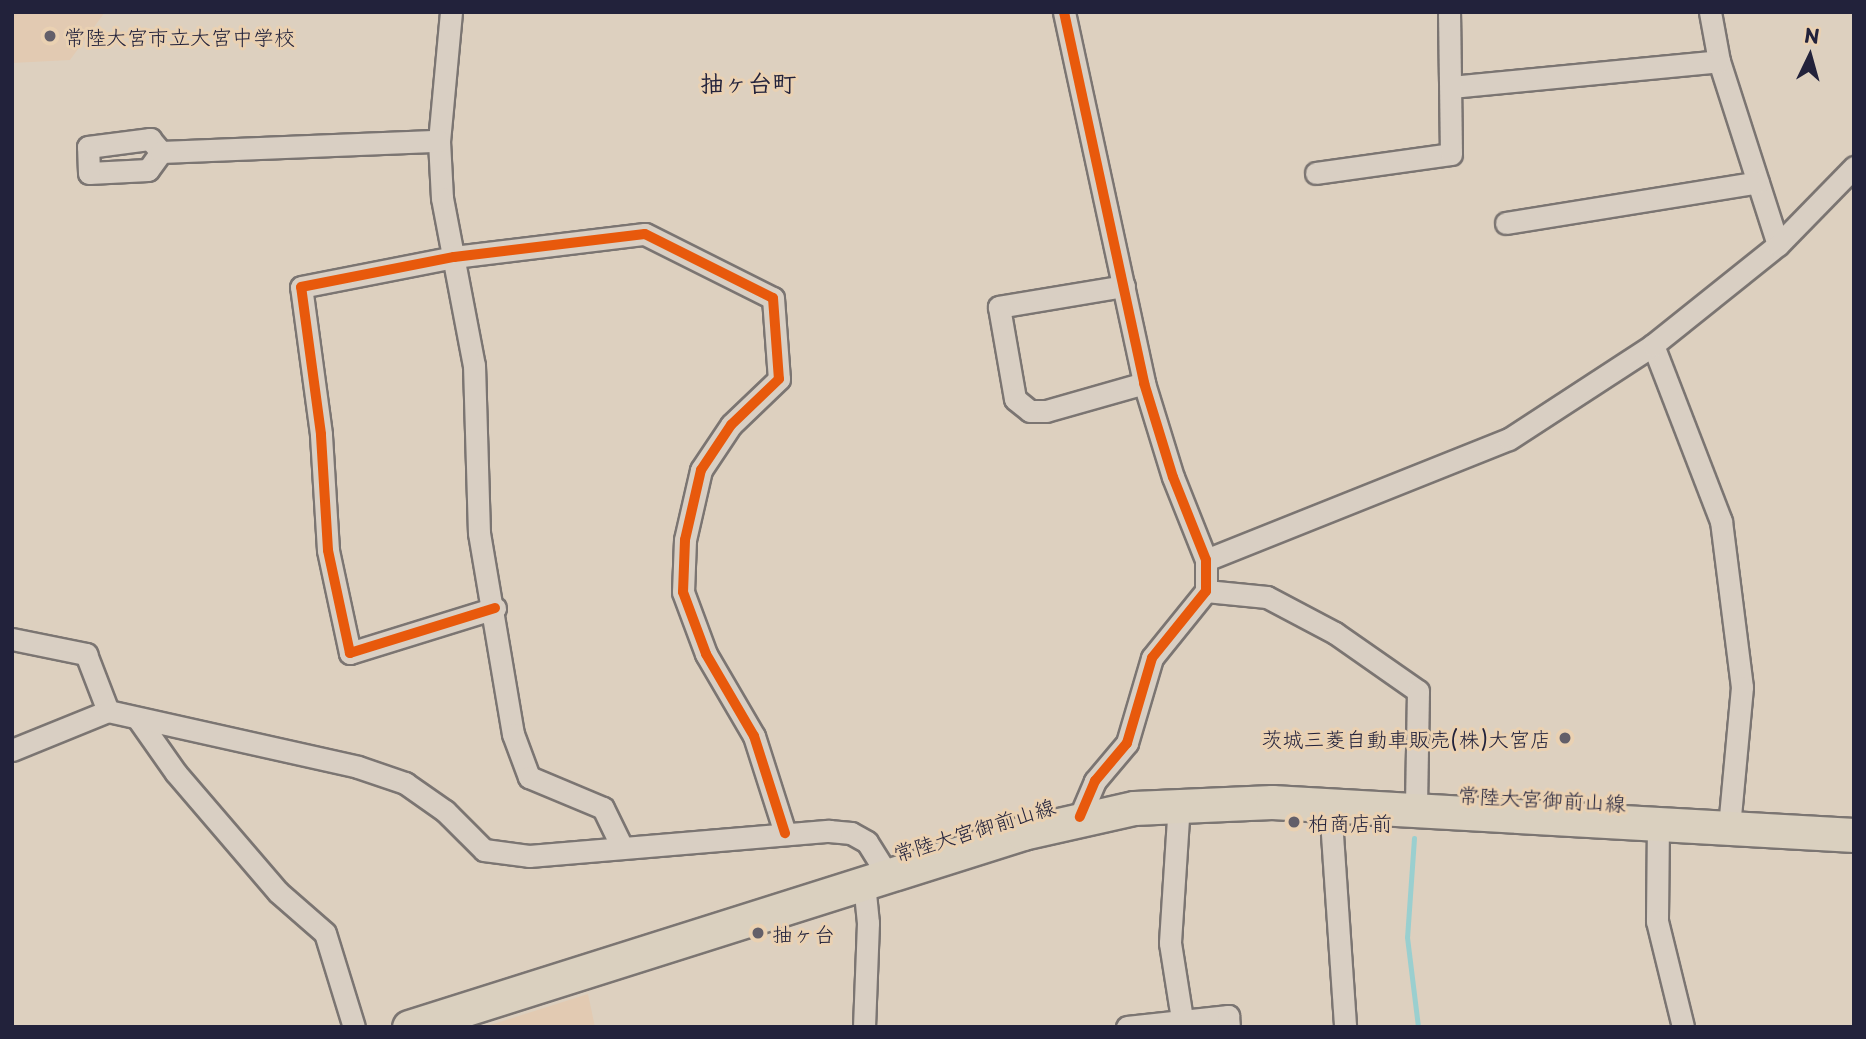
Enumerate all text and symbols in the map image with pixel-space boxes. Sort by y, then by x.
text: N [1803,20,1821,50]
north arrow [1775,21,1845,91]
place label: 常陸大宮市立大宮中学校 [64,23,295,49]
marker: 常陸大宮市立大宮中学校 [42,28,58,44]
district label: 抽ヶ台町 [700,69,796,97]
place label: 茨城三菱自動車販売(株)大宮店 [1261,725,1551,751]
marker: 茨城三菱自動車販売(株)大宮店 [1557,730,1573,746]
street label: 常陸大宮御前山線 [1457,781,1627,815]
street label: 常陸大宮御前山線 [890,792,1058,866]
place label: 柏商店前 [1308,809,1392,835]
marker: 柏商店前 [1286,814,1302,830]
place label: 抽ヶ台 [772,920,835,946]
marker: 抽ヶ台 [750,925,766,941]

